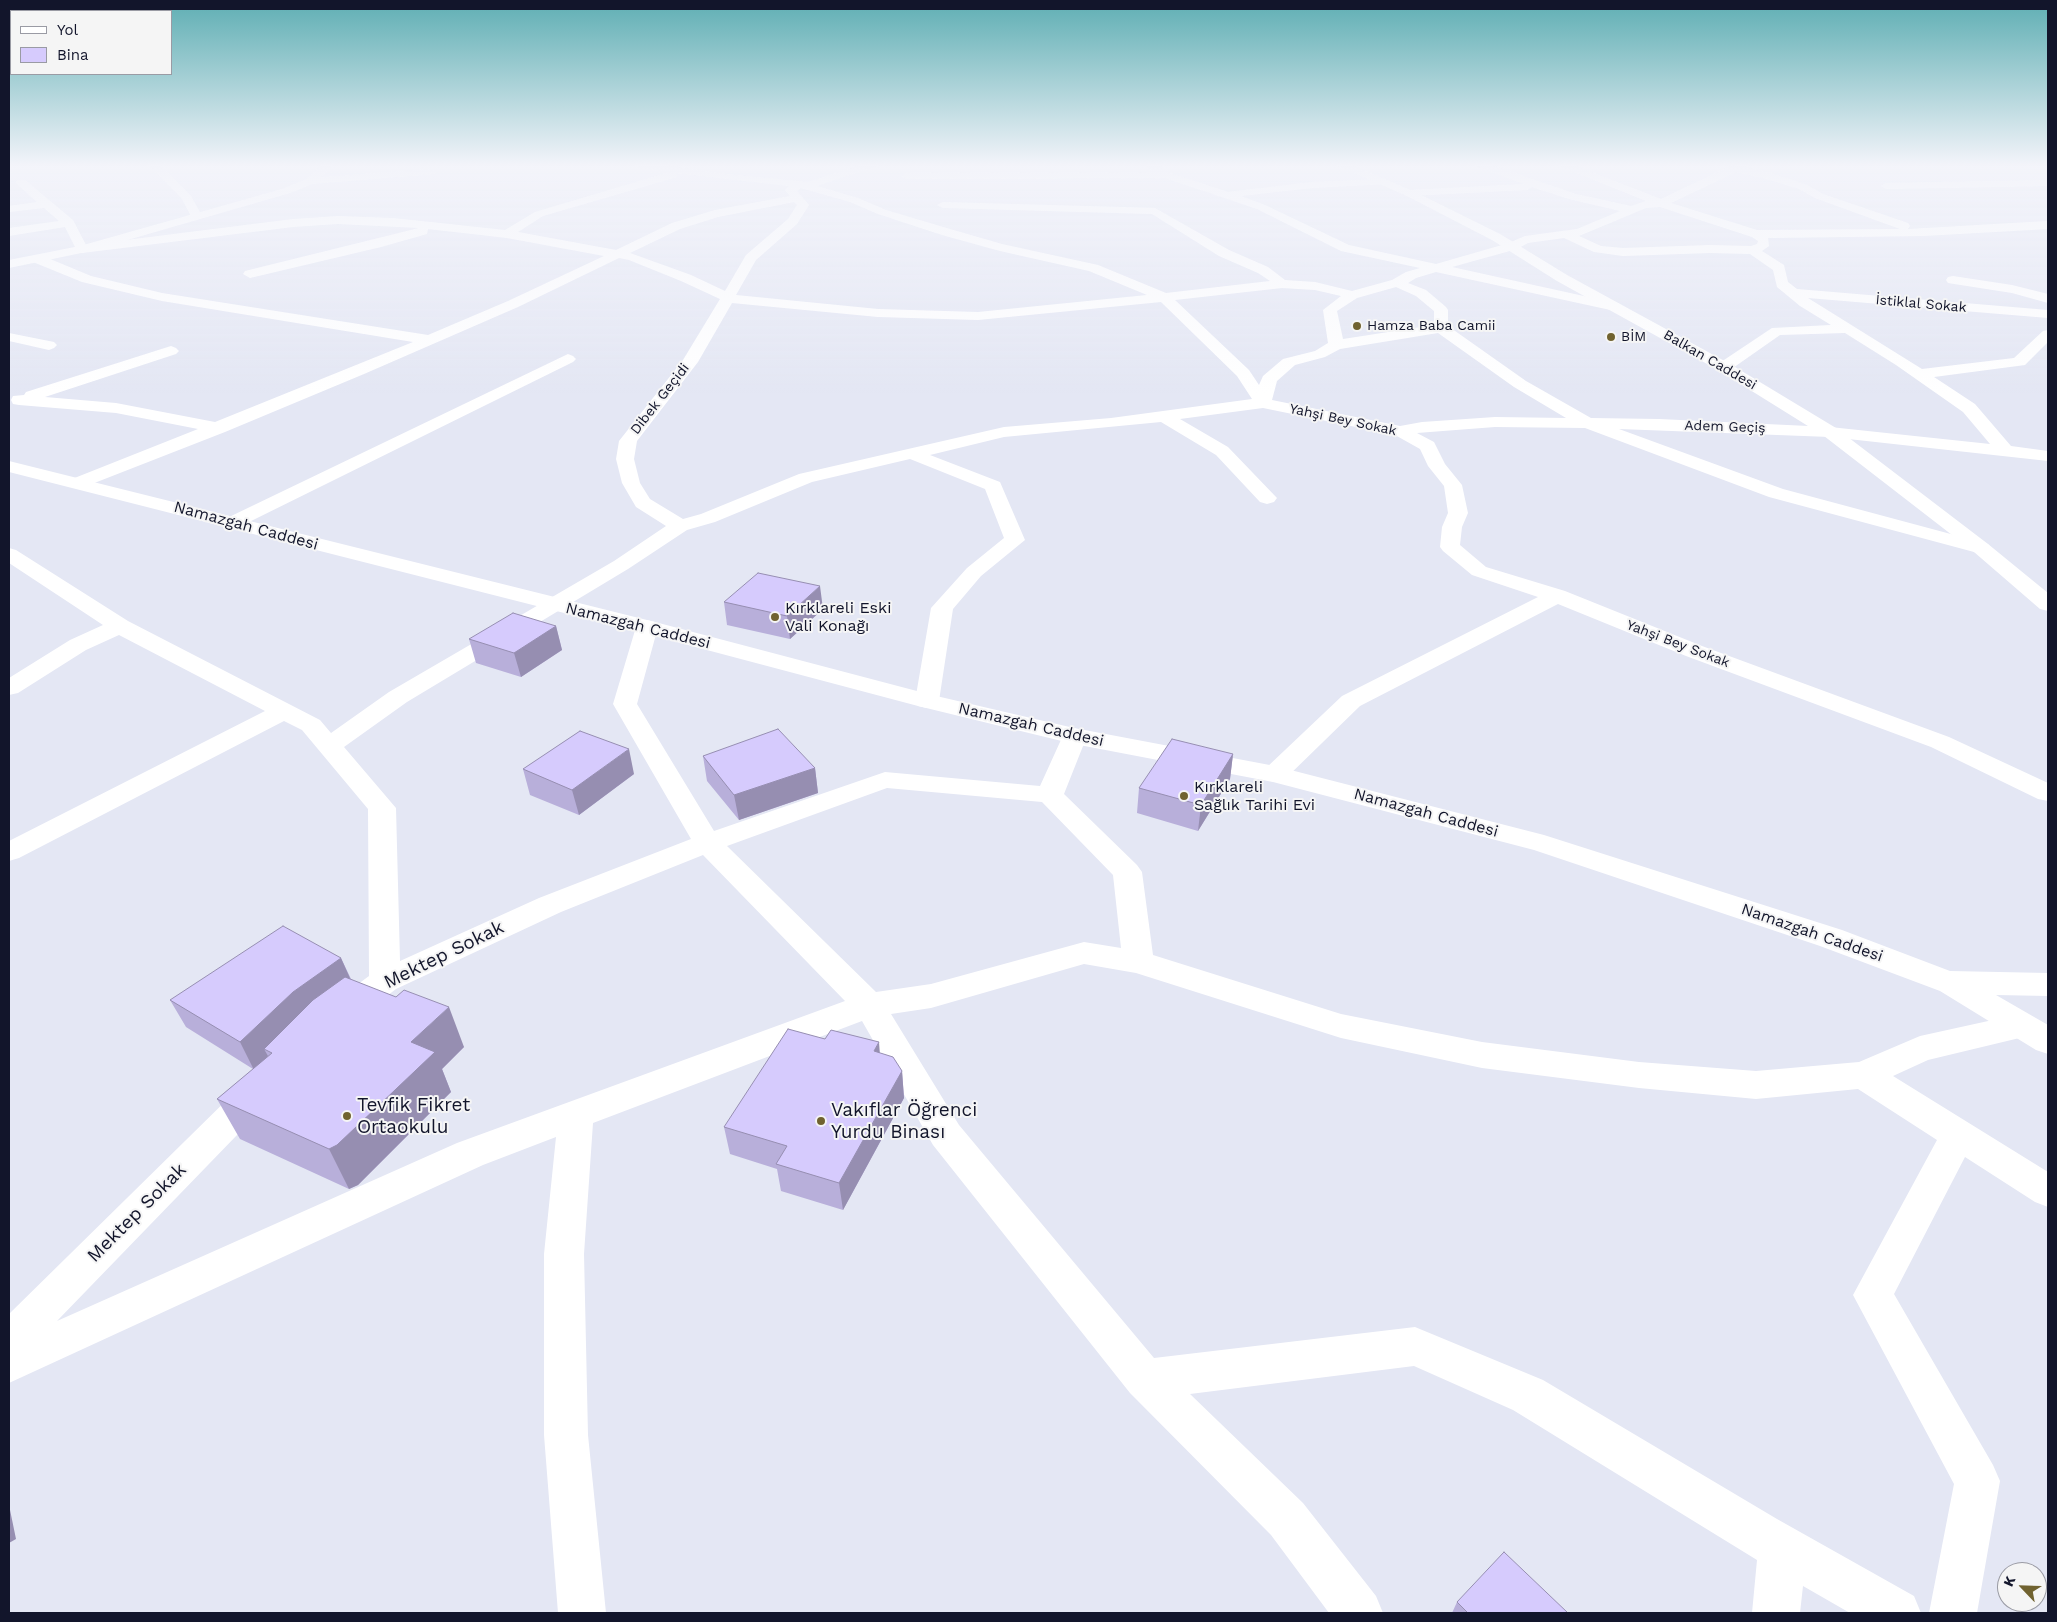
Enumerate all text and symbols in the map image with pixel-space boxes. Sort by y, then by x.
legend [10,10,172,75]
text: Yol [57,21,78,39]
text: Bina [57,46,89,64]
street label: İstiklal Sokak [1875,292,1967,316]
place label: Hamza Baba Camii [1367,318,1495,334]
marker: Hamza Baba Camii [1351,320,1363,332]
street label: Balkan Caddesi [1660,327,1760,393]
place label: BİM [1621,329,1646,345]
marker: BİM [1605,331,1617,343]
street label: Dibek Geçidi [627,360,693,438]
street label: Yahşi Bey Sokak [1288,400,1398,440]
street label: Adem Geçiş [1684,417,1766,437]
street label: Namazgah Caddesi [172,498,320,554]
place label: Kırklareli Eski Vali Konağı [785,598,891,636]
street label: Namazgah Caddesi [564,599,712,653]
marker: Kırklareli Eski Vali Konağı [769,611,781,623]
street label: Yahşi Bey Sokak [1624,617,1732,671]
street label: Namazgah Caddesi [956,699,1106,751]
place label: Kırklareli Sağlık Tarihi Evi [1194,777,1315,815]
street label: Namazgah Caddesi [1352,785,1500,841]
marker: Kırklareli Sağlık Tarihi Evi [1178,790,1190,802]
street label: Namazgah Caddesi [1739,900,1885,966]
street label: Mektep Sokak [380,916,508,994]
place label: Tevfik Fikret Ortaokulu [357,1094,470,1138]
place label: Vakıflar Öğrenci Yurdu Binası [831,1099,977,1143]
marker: Tevfik Fikret Ortaokulu [341,1110,353,1122]
marker: Vakıflar Öğrenci Yurdu Binası [815,1115,827,1127]
street label: Mektep Sokak [83,1159,191,1267]
north arrow [1997,1562,2047,1612]
text: K [2000,1574,2018,1589]

